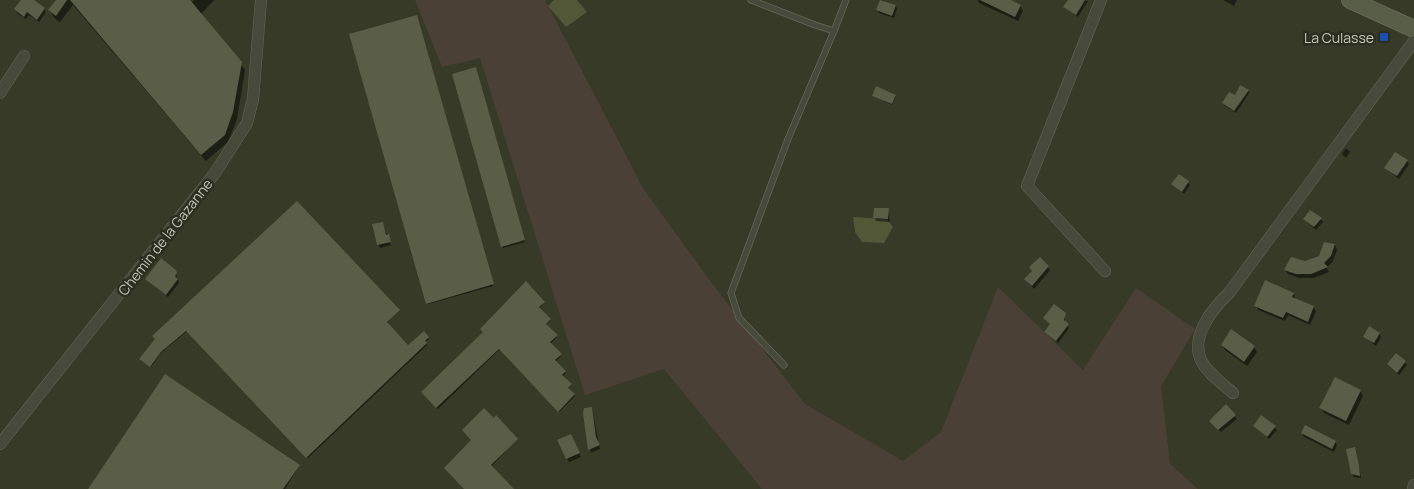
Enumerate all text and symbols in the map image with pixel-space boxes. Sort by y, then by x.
place label: La Culasse [1304,28,1374,47]
marker: La Culasse [1378,31,1390,43]
street label: Chemin de la Gazanne [114,175,216,299]

